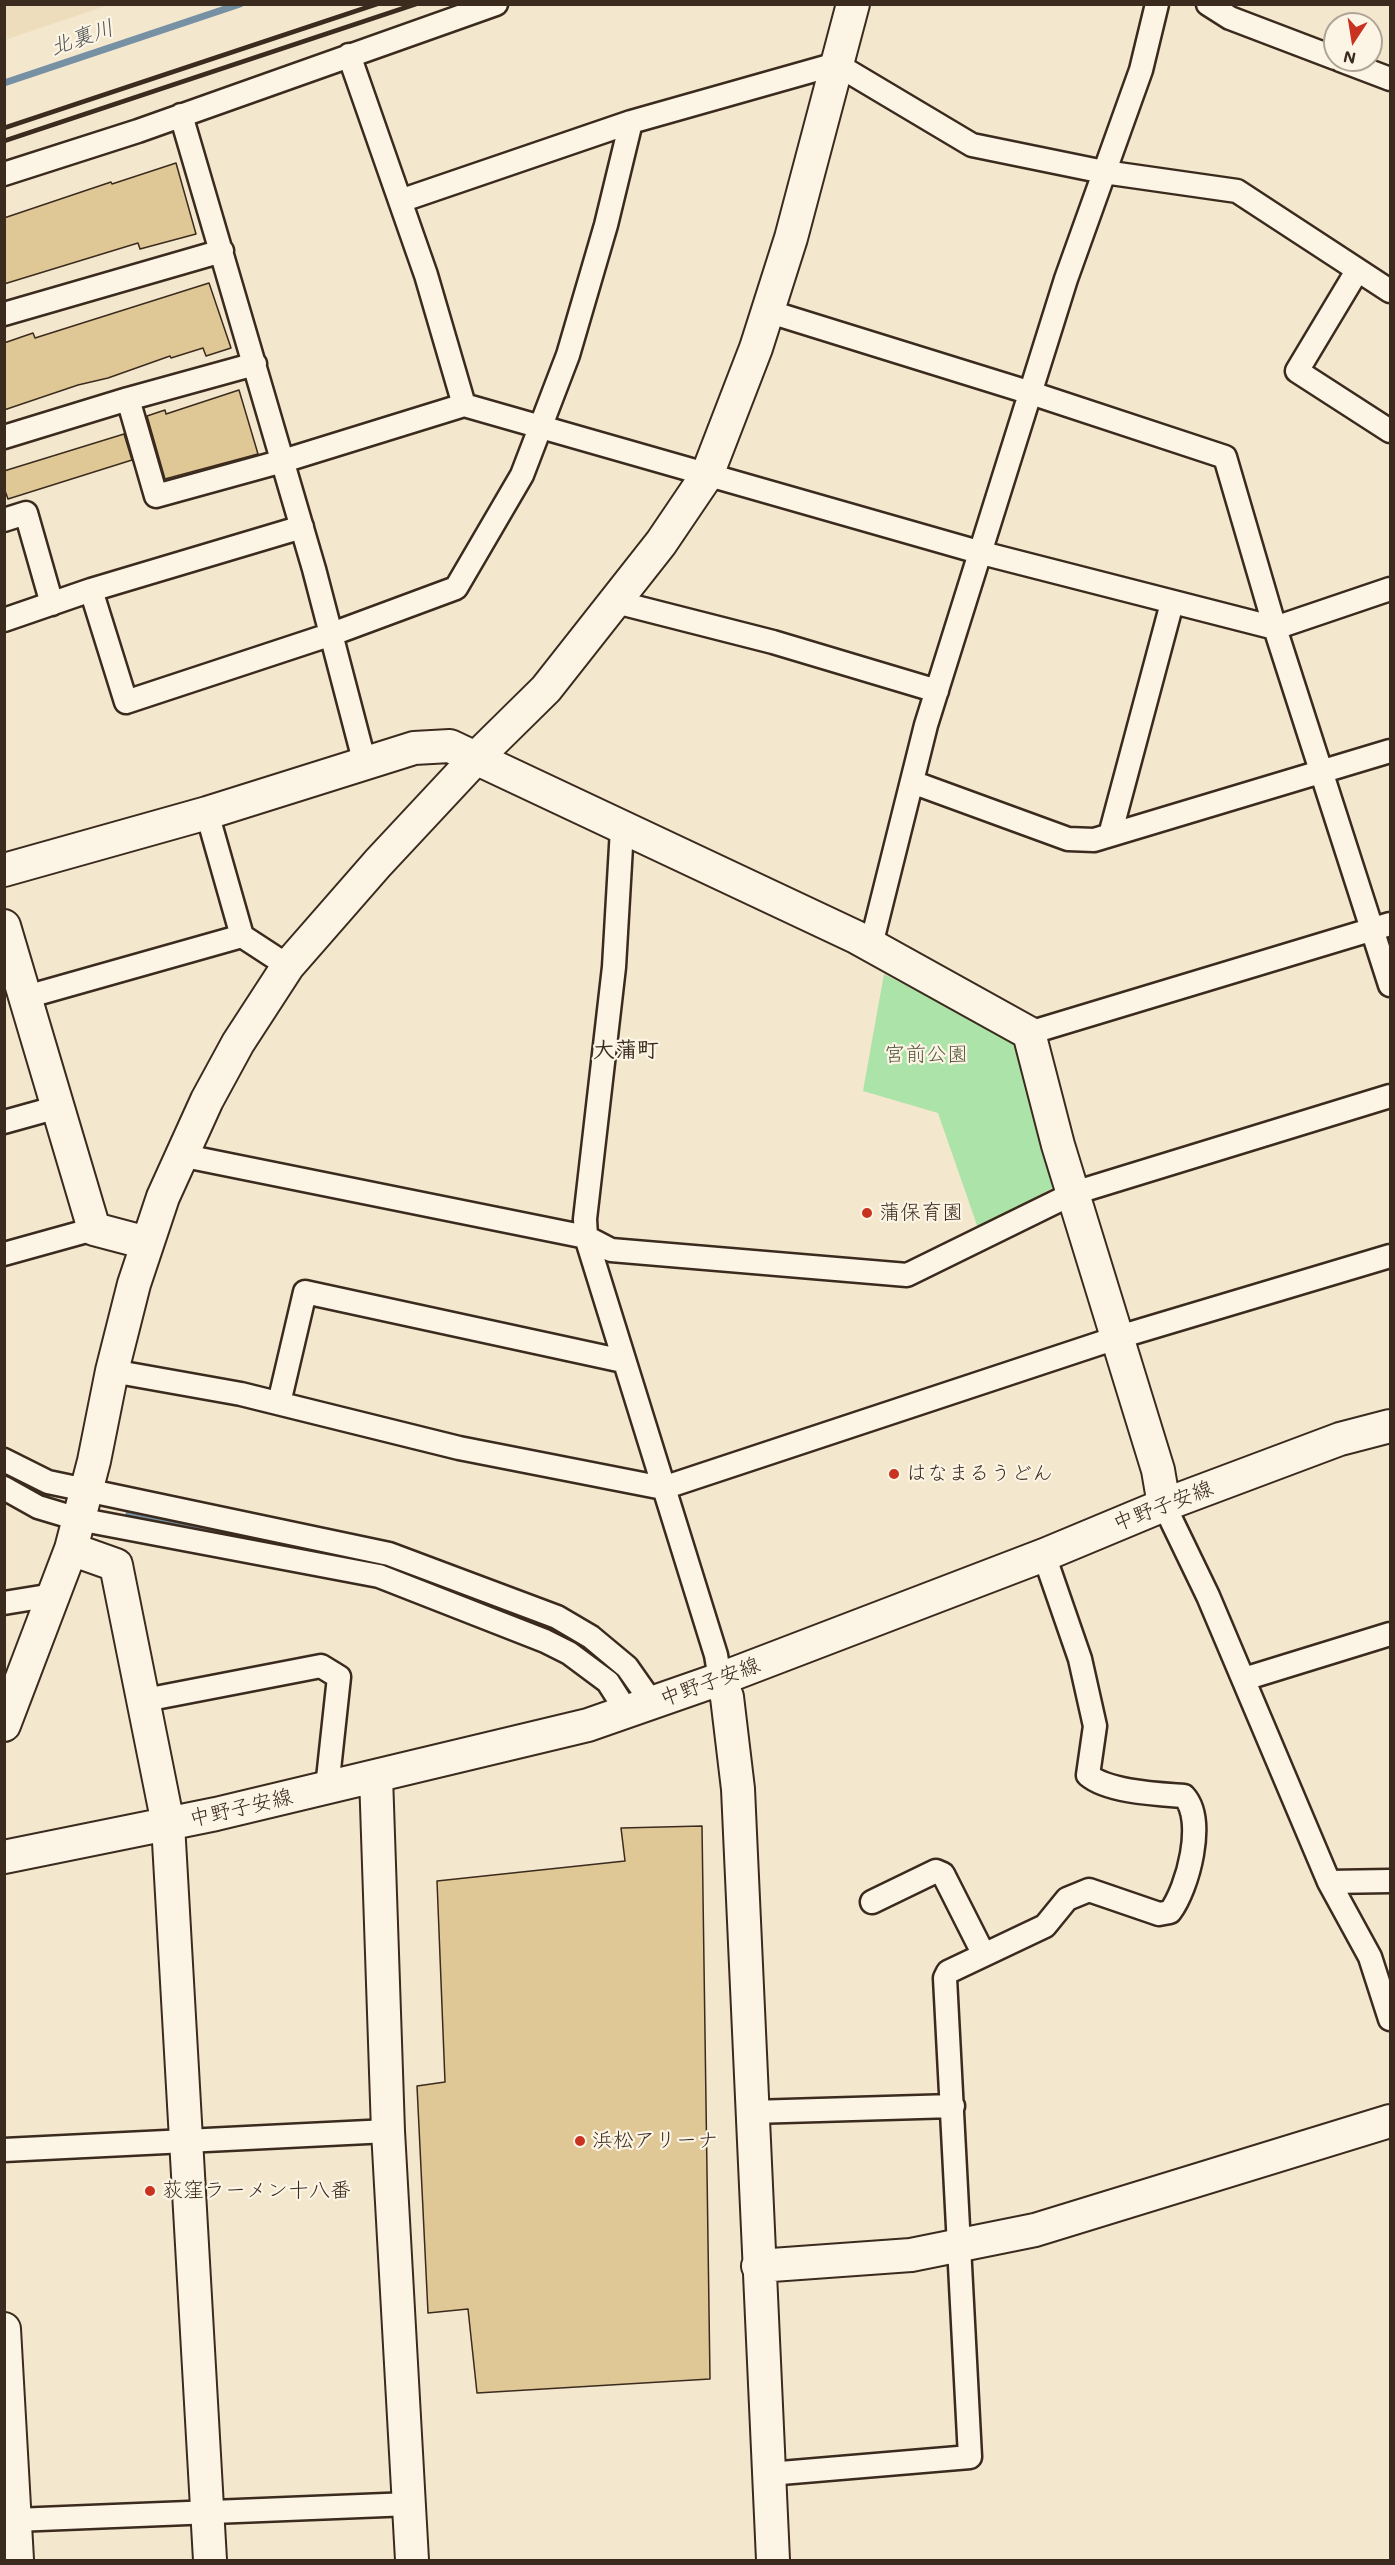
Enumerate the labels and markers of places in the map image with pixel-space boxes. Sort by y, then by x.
place label: 蒲保育園 [879,1200,963,1226]
marker: 蒲保育園 [860,1206,874,1220]
place label: はなまるうどん [906,1461,1053,1487]
marker: はなまるうどん [887,1467,901,1481]
place label: 浜松アリーナ [592,2128,718,2154]
marker: 浜松アリーナ [573,2134,587,2148]
place label: 荻窪ラーメン十八番 [162,2178,351,2204]
marker: 荻窪ラーメン十八番 [143,2184,157,2198]

